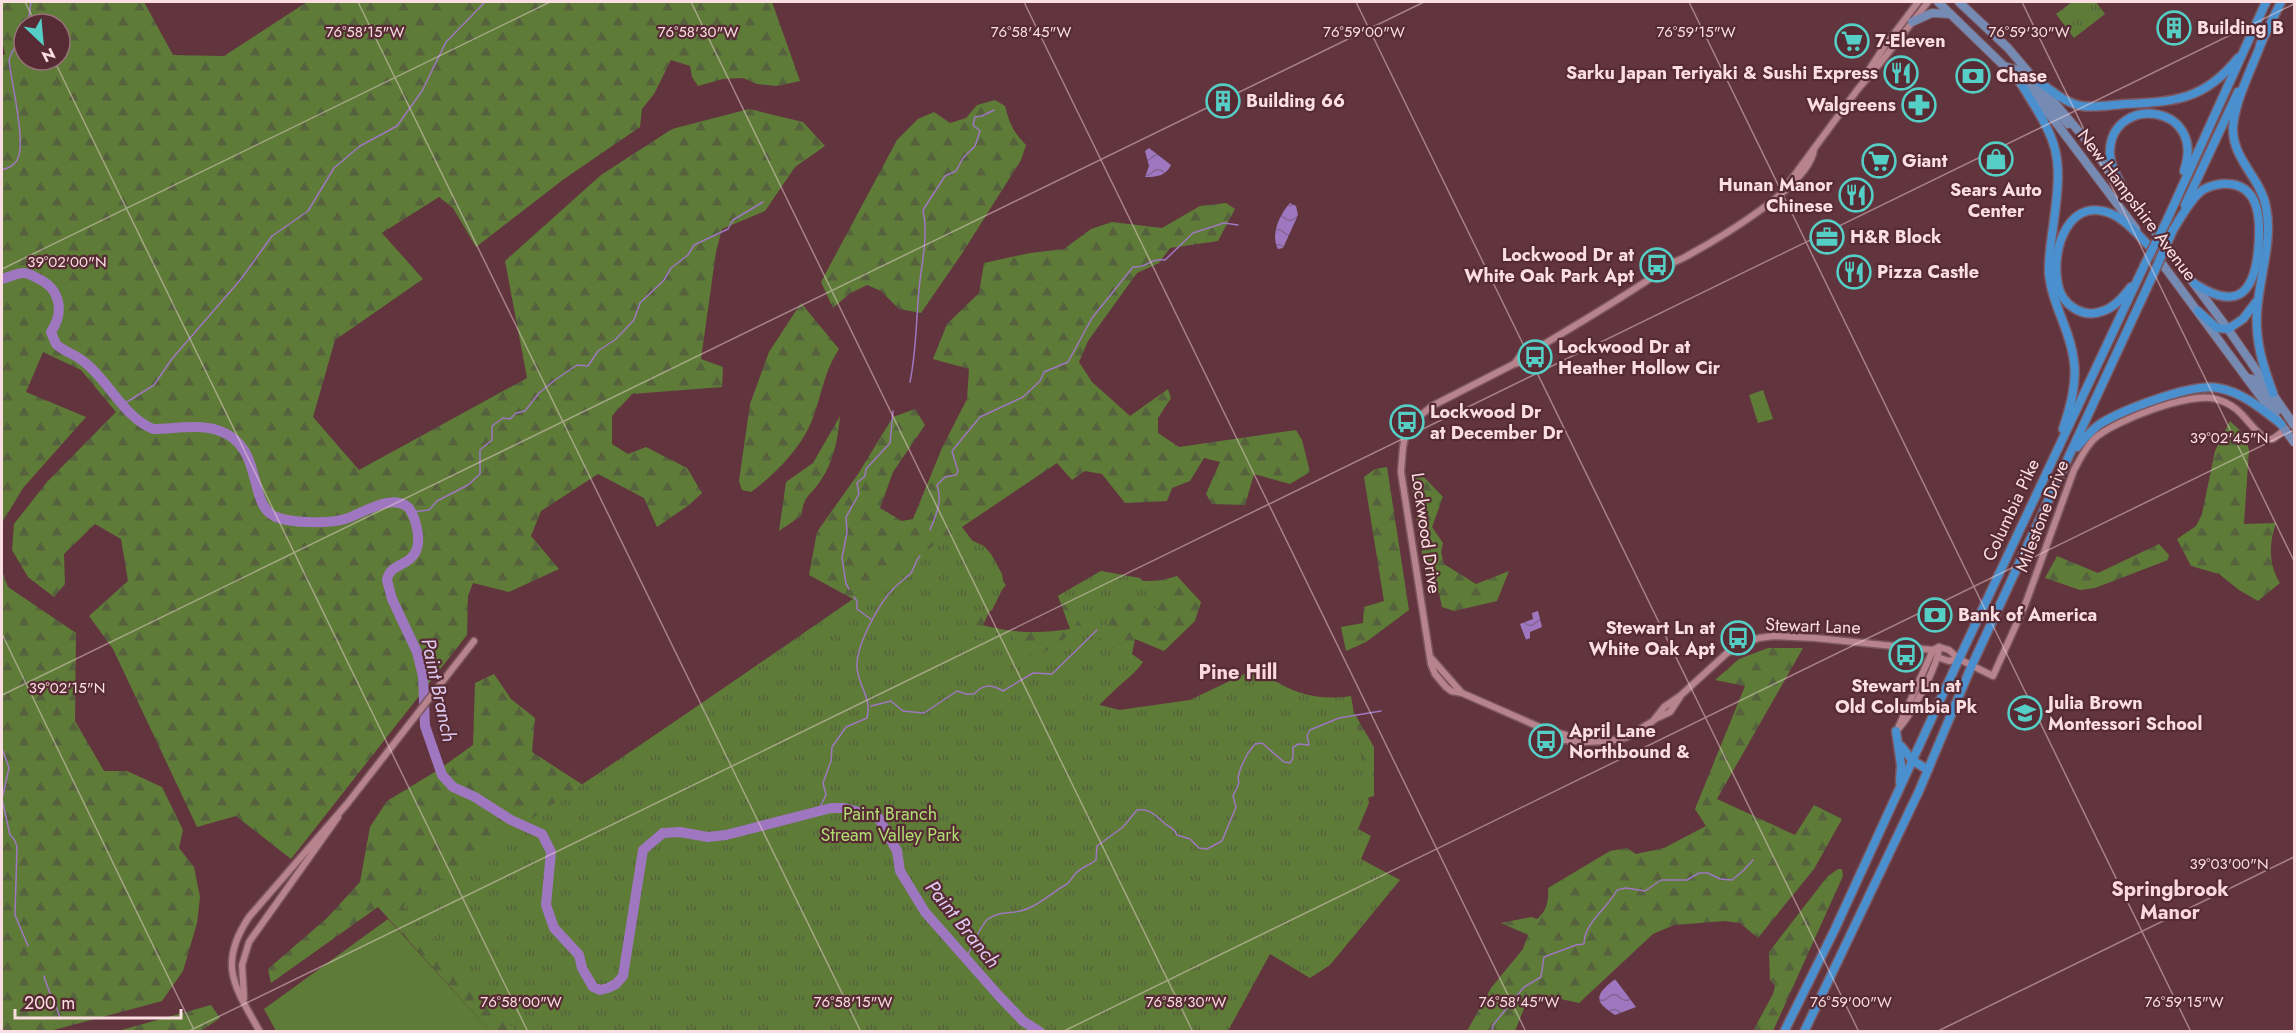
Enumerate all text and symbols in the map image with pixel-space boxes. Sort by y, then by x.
building icon: Building B [2156,10,2192,46]
north arrow [12,12,72,72]
place label: Building B [2197,15,2284,41]
text: 76°58'15"W [326,21,404,43]
text: 76°58'30"W [658,21,738,43]
text: 76°58'45"W [991,21,1071,43]
text: 76°59'00"W [1323,21,1405,43]
text: 76°59'15"W [1656,21,1736,43]
text: 76°59'30"W [1988,21,2070,43]
supermarket icon: 7-Eleven [1834,23,1870,59]
place label: 7-Eleven [1875,28,1946,54]
text: N [38,42,59,68]
restaurant icon: Sarku Japan Teriyaki & Sushi Express [1883,55,1919,91]
bank icon: Chase [1955,58,1991,94]
place label: Sarku Japan Teriyaki & Sushi Express [1566,60,1878,86]
place label: Chase [1996,63,2047,89]
building icon: Building 66 [1205,83,1241,119]
pharmacy icon: Walgreens [1901,87,1937,123]
place label: Building 66 [1246,88,1345,114]
place label: Walgreens [1807,92,1896,118]
street label: New Hampshire Avenue [2071,124,2203,286]
shop icon: Sears Auto Center [1978,141,2014,177]
supermarket icon: Giant [1861,143,1897,179]
place label: Giant [1902,148,1948,174]
place label: Hunan Manor Chinese [1719,172,1834,219]
restaurant icon: Hunan Manor Chinese [1838,177,1874,213]
place label: Sears Auto Center [1950,177,2042,224]
office icon: H&R Block [1809,219,1845,255]
place label: H&R Block [1850,224,1942,250]
place label: Lockwood Dr at White Oak Park Apt [1464,242,1634,289]
bus stop icon: Lockwood Dr at White Oak Park Apt [1639,247,1675,283]
text: 39°02'00"N [27,251,107,273]
restaurant icon: Pizza Castle [1836,254,1872,290]
place label: Pizza Castle [1877,259,1979,285]
place label: Lockwood Dr at Heather Hollow Cir [1558,334,1721,381]
bus stop icon: Lockwood Dr at Heather Hollow Cir [1517,339,1553,375]
place label: Lockwood Dr at December Dr [1430,399,1564,446]
bus stop icon: Lockwood Dr at December Dr [1389,404,1425,440]
text: 39°02'45"N [2190,427,2268,449]
street label: Columbia Pike [1976,455,2046,565]
street label: Milestone Drive [2009,456,2075,576]
street label: Lockwood Drive [1405,471,1447,595]
bank icon: Bank of America [1917,597,1953,633]
place label: Bank of America [1958,602,2097,628]
street label: Stewart Lane [1765,611,1861,641]
place label: Stewart Ln at White Oak Apt [1589,615,1715,662]
bus stop icon: Stewart Ln at White Oak Apt [1720,620,1756,656]
water label: Paint Branch [413,636,464,745]
bus stop icon: Stewart Ln at Old Columbia Pk [1888,637,1924,673]
district label: Pine Hill [1199,658,1277,687]
place label: Stewart Ln at Old Columbia Pk [1835,673,1978,720]
text: 39°02'15"N [29,677,105,699]
place label: Julia Brown Montessori School [2045,690,2202,737]
school or university icon: Julia Brown Montessori School [2007,695,2043,731]
place label: April Lane Northbound & [1568,718,1690,765]
bus stop icon: April Lane Northbound & [1528,723,1564,759]
park label: Paint Branch Stream Valley Park [821,801,960,848]
text: 39°03'00"N [2189,853,2269,875]
water label: Paint Branch [918,874,1007,974]
district label: Springbrook Manor [2111,875,2229,927]
scale bar [15,982,182,1020]
text: 200 m [24,990,75,1016]
text: 76°58'00"W [480,991,562,1013]
text: 76°58'15"W [814,991,892,1013]
text: 76°58'30"W [1146,991,1226,1013]
text: 76°58'45"W [1479,991,1559,1013]
text: 76°59'00"W [1810,991,1892,1013]
text: 76°59'15"W [2144,991,2224,1013]

